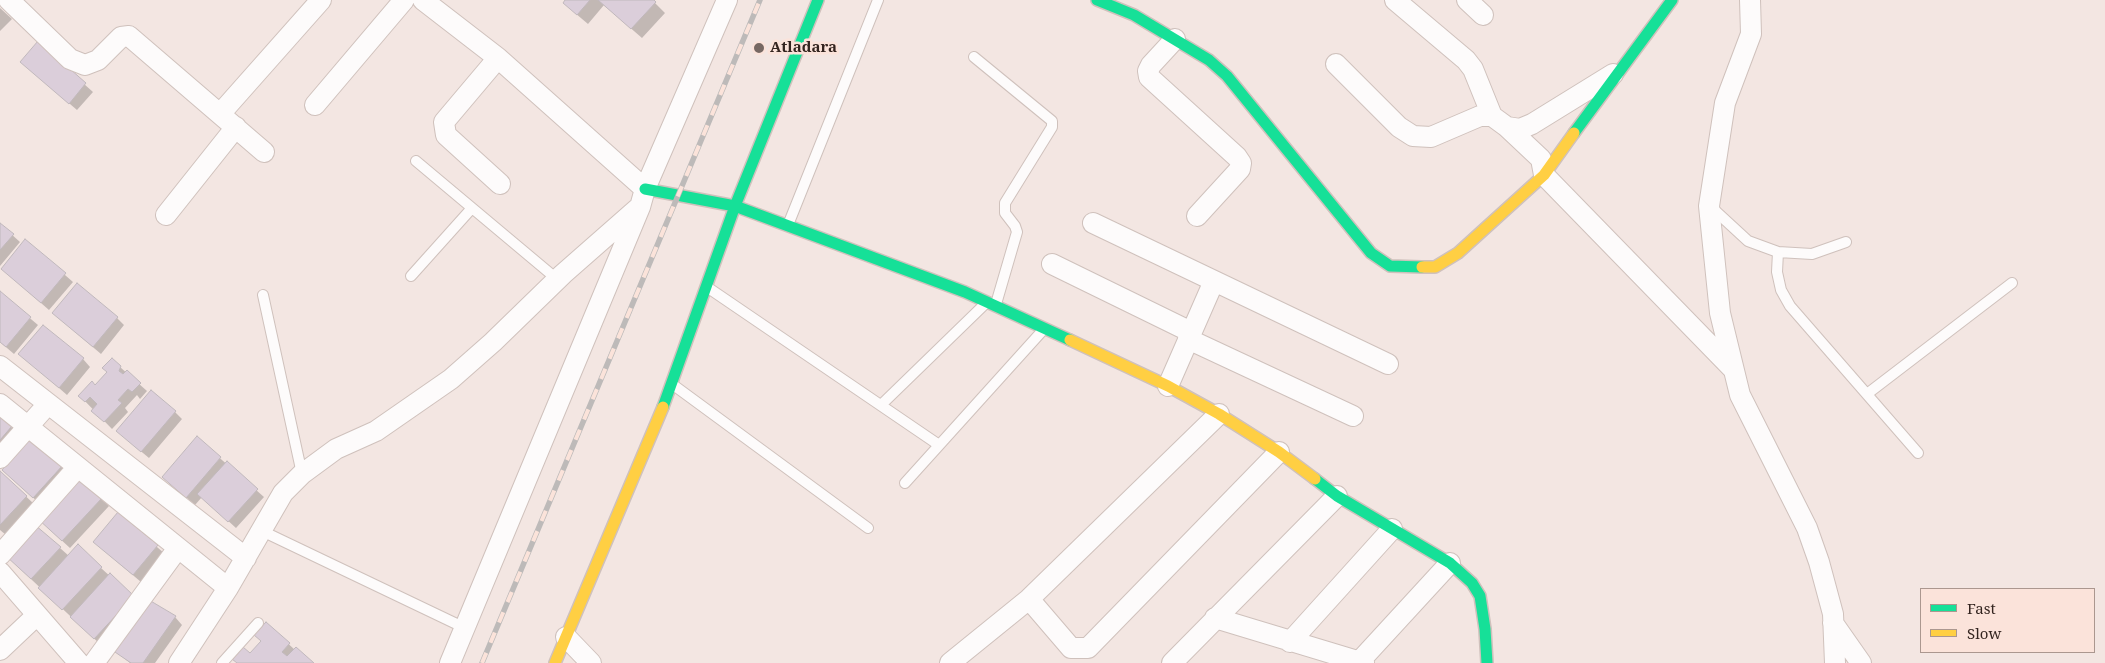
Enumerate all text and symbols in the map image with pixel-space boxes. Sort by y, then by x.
place label: Atladara [770,39,837,57]
marker: Atladara [752,41,766,55]
legend [1920,588,2095,653]
text: Fast [1967,598,1996,618]
text: Slow [1967,623,2001,643]

